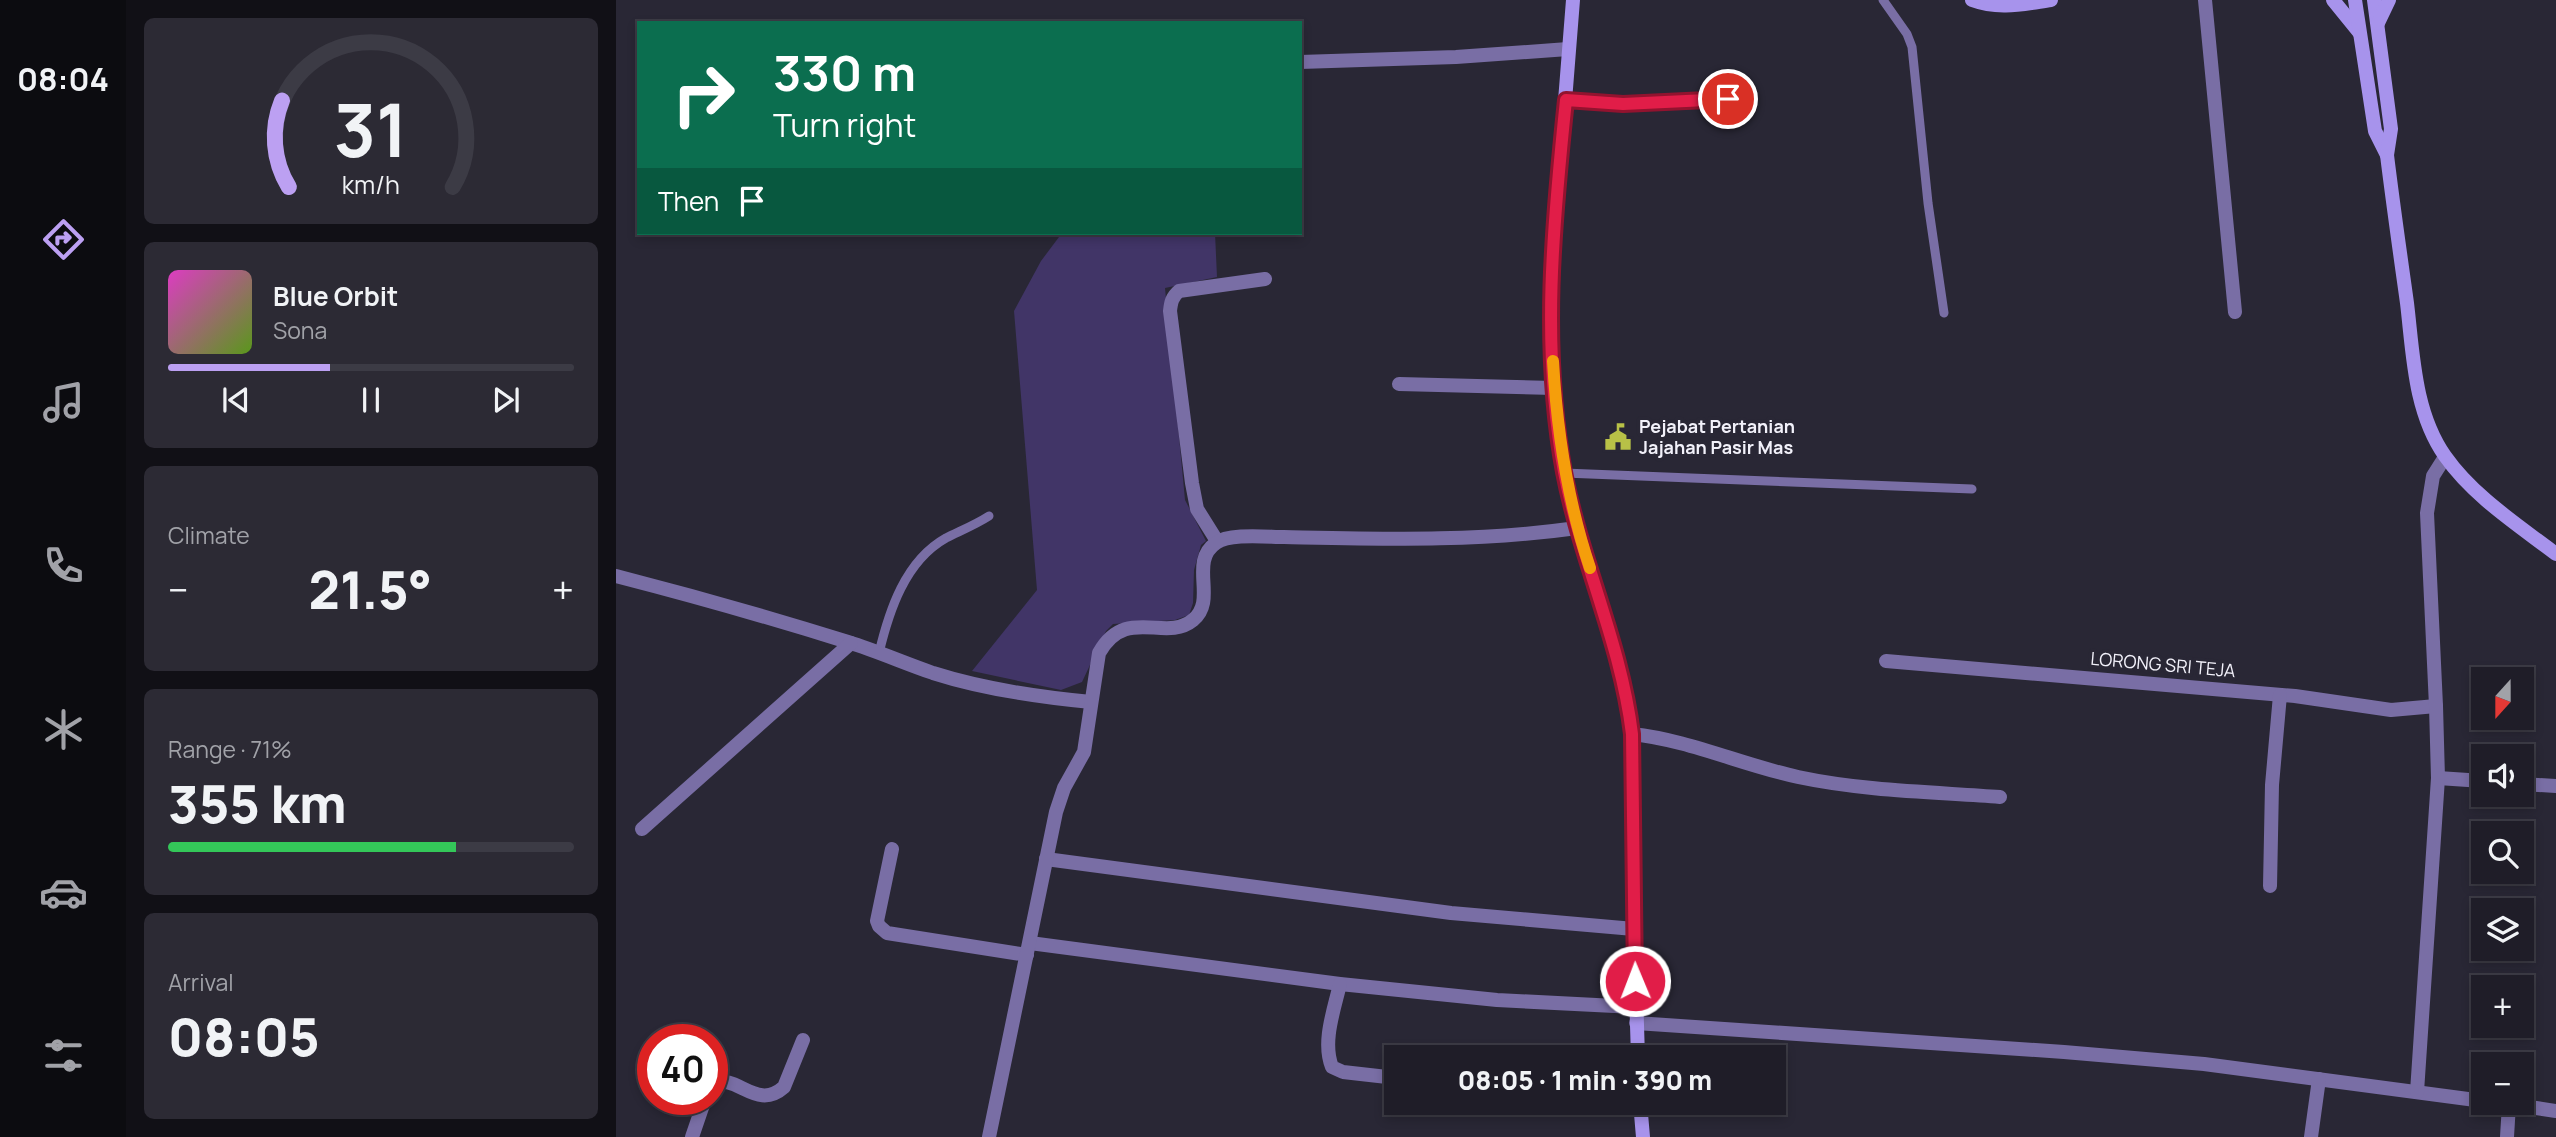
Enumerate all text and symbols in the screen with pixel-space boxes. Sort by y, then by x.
text: 330 m [773,39,916,106]
icon: right [658,49,749,140]
text: 08:04 [17,57,109,101]
pin [1698,69,1758,129]
text: 31 [334,79,408,179]
icon: arrive [1709,80,1747,118]
text: Turn right [773,103,916,147]
text: km/h [342,167,400,202]
icon: arrive [733,182,771,220]
text: Then [658,183,719,219]
icon: directions [39,215,88,264]
text: Blue Orbit [273,278,398,314]
text: Sona [273,314,327,346]
icon: music [39,378,88,427]
icon: previous [217,381,255,419]
icon: pause [352,381,390,419]
icon: next [487,381,525,419]
place label: Pejabat Pertanian Jajahan Pasir Mas [1639,414,1795,459]
public building icon: Pejabat Pertanian Jajahan Pasir Mas [1603,422,1633,452]
text: Climate [168,519,250,551]
icon: phone [39,541,88,590]
text: 21.5° [309,554,432,625]
text: − [168,563,189,615]
text: + [552,563,574,615]
street label: LORONG SRI TEJA [2090,646,2237,682]
north arrow [2471,667,2534,730]
map controls [2471,667,2534,1115]
icon: climate [39,705,88,754]
text: Range · 71% [168,733,292,765]
button: sound [2471,744,2534,807]
text: 355 km [168,768,347,839]
button: search [2471,821,2534,884]
icon: car [39,868,88,917]
button: layers [2471,898,2534,961]
position arrow [1598,944,1672,1018]
text: Arrival [168,966,234,998]
button: + [2471,975,2534,1038]
text: 08:05 [168,1001,320,1072]
speed limit sign: 40 [637,1024,728,1115]
icon: filters [39,1031,88,1080]
button: − [2471,1052,2534,1115]
text: 08:05 · 1 min · 390 m [1458,1062,1712,1098]

